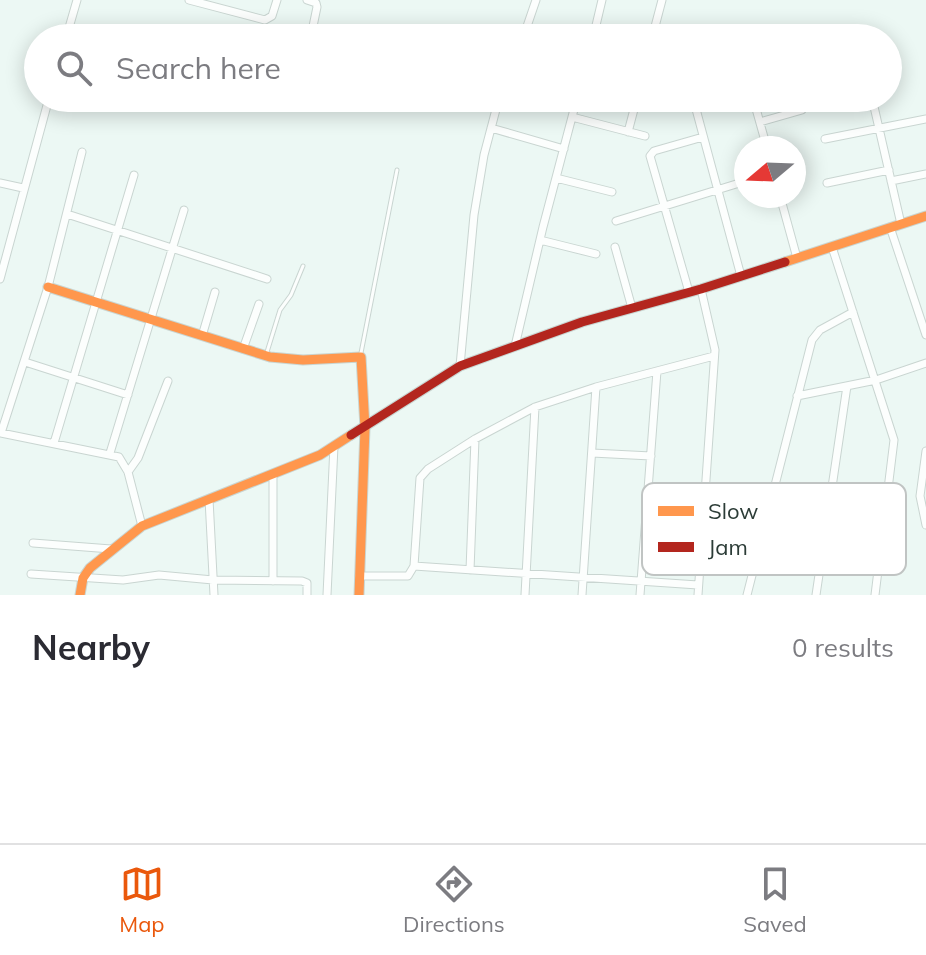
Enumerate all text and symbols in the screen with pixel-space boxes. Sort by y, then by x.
search box [24,24,902,112]
icon: search [52,46,96,90]
text: Search here [116,49,281,87]
north arrow [734,136,806,208]
legend [642,483,906,575]
text: Slow [708,497,758,525]
text: Jam [708,533,748,561]
text: Nearby [32,626,150,669]
text: 0 results [792,631,894,664]
tab: Map [119,862,165,938]
tab: Directions [403,862,505,938]
tab: Saved [743,862,807,938]

